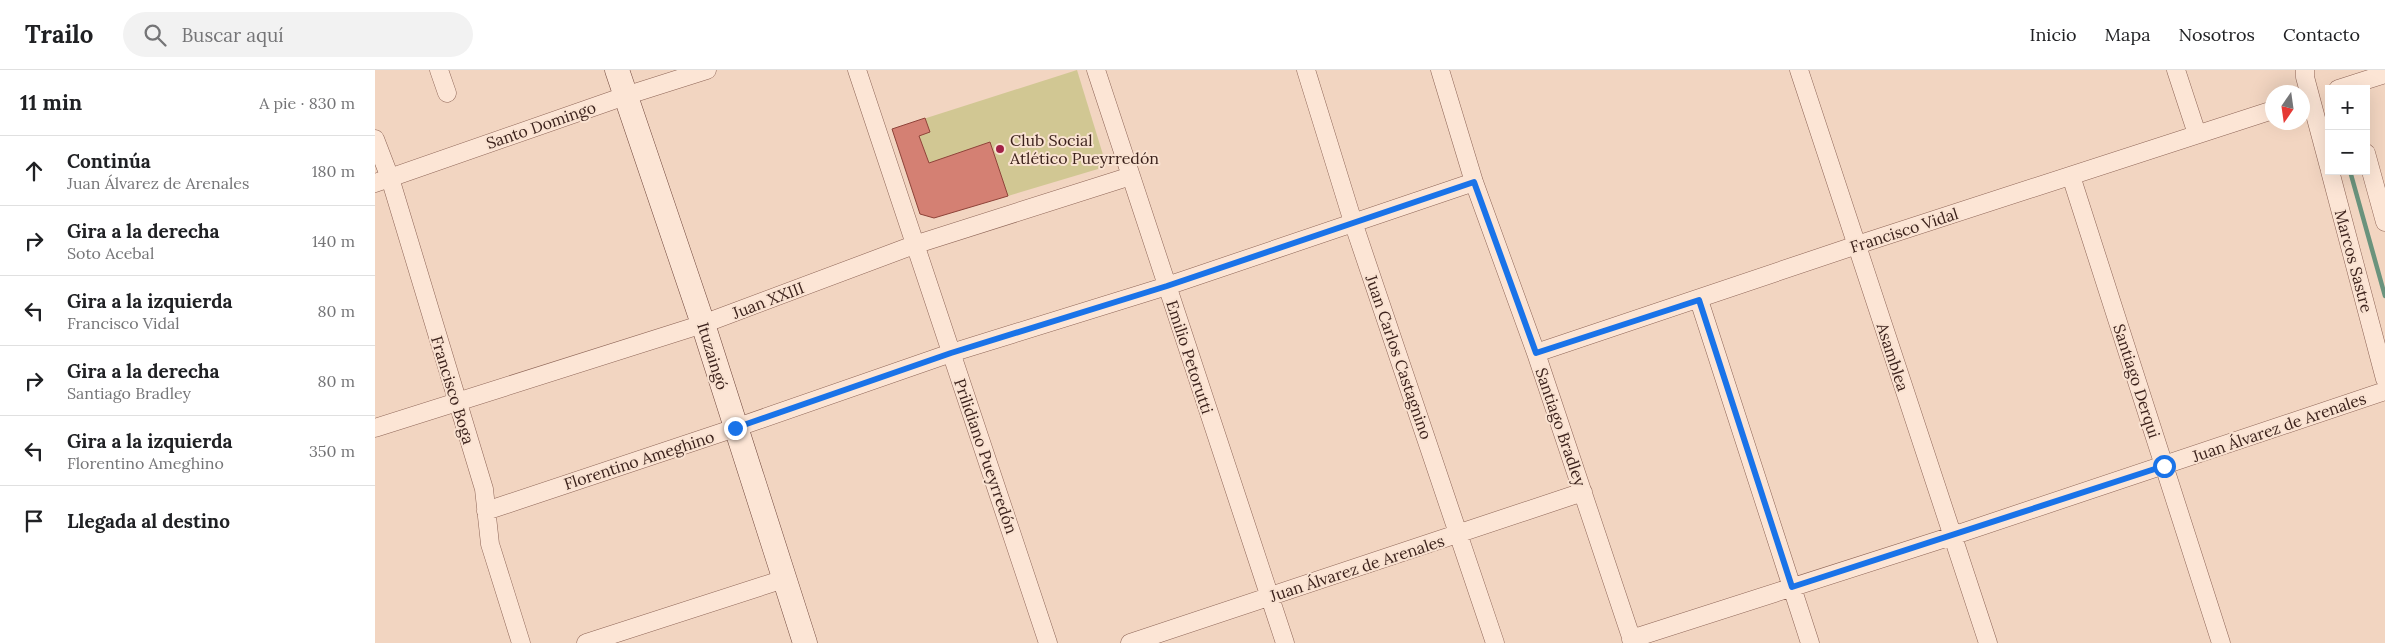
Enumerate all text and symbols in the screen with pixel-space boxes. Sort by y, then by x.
search box [123,12,473,57]
text: Trailo [25,19,93,50]
icon: search [141,21,169,49]
text: Buscar aquí [181,23,284,47]
text: Inicio [2030,23,2077,46]
text: Mapa [2105,23,2150,46]
text: Nosotros [2178,23,2255,46]
text: Contacto [2283,23,2360,46]
north arrow [2265,85,2310,130]
map controls [2325,85,2370,175]
button: + [2325,85,2370,130]
text: 11 min [20,89,82,116]
text: A pie · 830 m [259,93,355,113]
street label: Santo Domingo [484,97,598,153]
place label: Club Social Atlético Pueyrredón [1009,130,1159,168]
button: − [2325,130,2370,175]
marker: Club Social Atlético Pueyrredón [994,143,1006,155]
text: Continúa [67,149,151,173]
icon: ahead [20,157,48,185]
text: 180 m [312,161,355,181]
text: Juan Álvarez de Arenales [67,173,249,193]
street label: Francisco Vidal [1847,203,1961,257]
street label: Marcos Sastre [2331,207,2377,315]
text: Gira a la derecha [67,219,220,243]
icon: right [20,227,48,255]
text: 140 m [312,231,355,251]
text: Soto Acebal [67,243,154,263]
street label: Juan Carlos Castagnino [1361,271,1437,442]
street label: Juan XXIII [728,277,807,323]
text: Gira a la izquierda [67,289,233,313]
icon: left [20,297,48,325]
street label: Emilio Petorutti [1162,298,1218,416]
text: 80 m [318,301,355,321]
text: Francisco Vidal [67,313,180,333]
street label: Asamblea [1872,319,1913,394]
street label: Ituzaingó [693,320,733,392]
street label: Santiago Derqui [2109,321,2165,441]
street label: Francisco Boga [427,333,479,447]
text: Gira a la derecha [67,359,220,383]
street label: Santiago Bradley [1531,365,1591,489]
icon: right [20,367,48,395]
text: 80 m [318,371,355,391]
street label: Prilidiano Pueyrredón [950,376,1022,537]
text: Santiago Bradley [67,383,191,403]
street label: Juan Álvarez de Arenales [2189,388,2368,466]
route end [724,417,747,440]
street label: Florentino Ameghino [561,426,717,494]
text: Gira a la izquierda [67,429,233,453]
icon: left [20,437,48,465]
text: 350 m [309,441,355,461]
text: Florentino Ameghino [67,453,224,473]
route start [2153,455,2176,478]
icon: arrive [20,507,48,535]
text: Llegada al destino [67,509,230,533]
street label: Juan Álvarez de Arenales [1266,530,1447,606]

